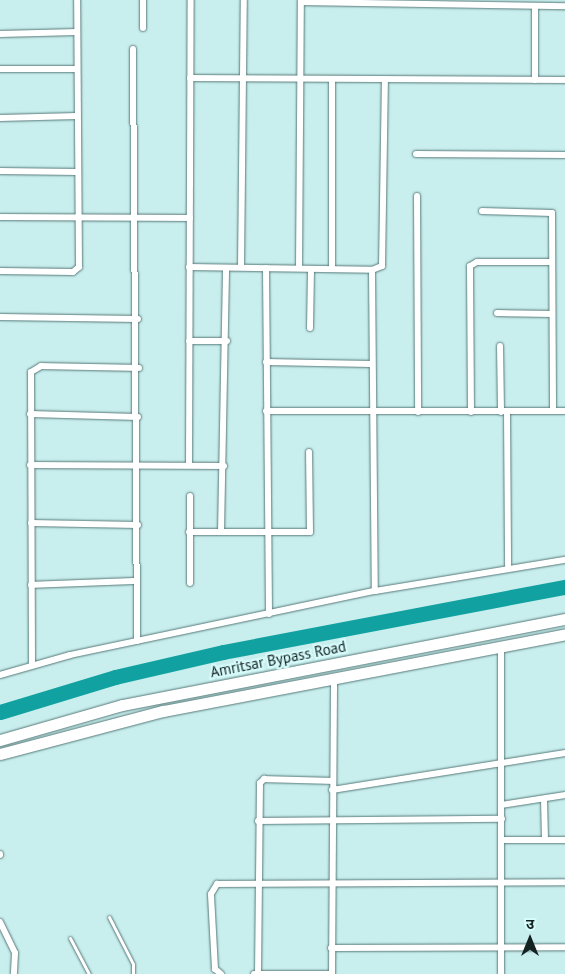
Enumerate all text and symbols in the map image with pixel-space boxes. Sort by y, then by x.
street label: Amritsar Bypass Road [209,637,347,681]
north arrow [505,914,555,964]
text: उ [526,915,534,933]

